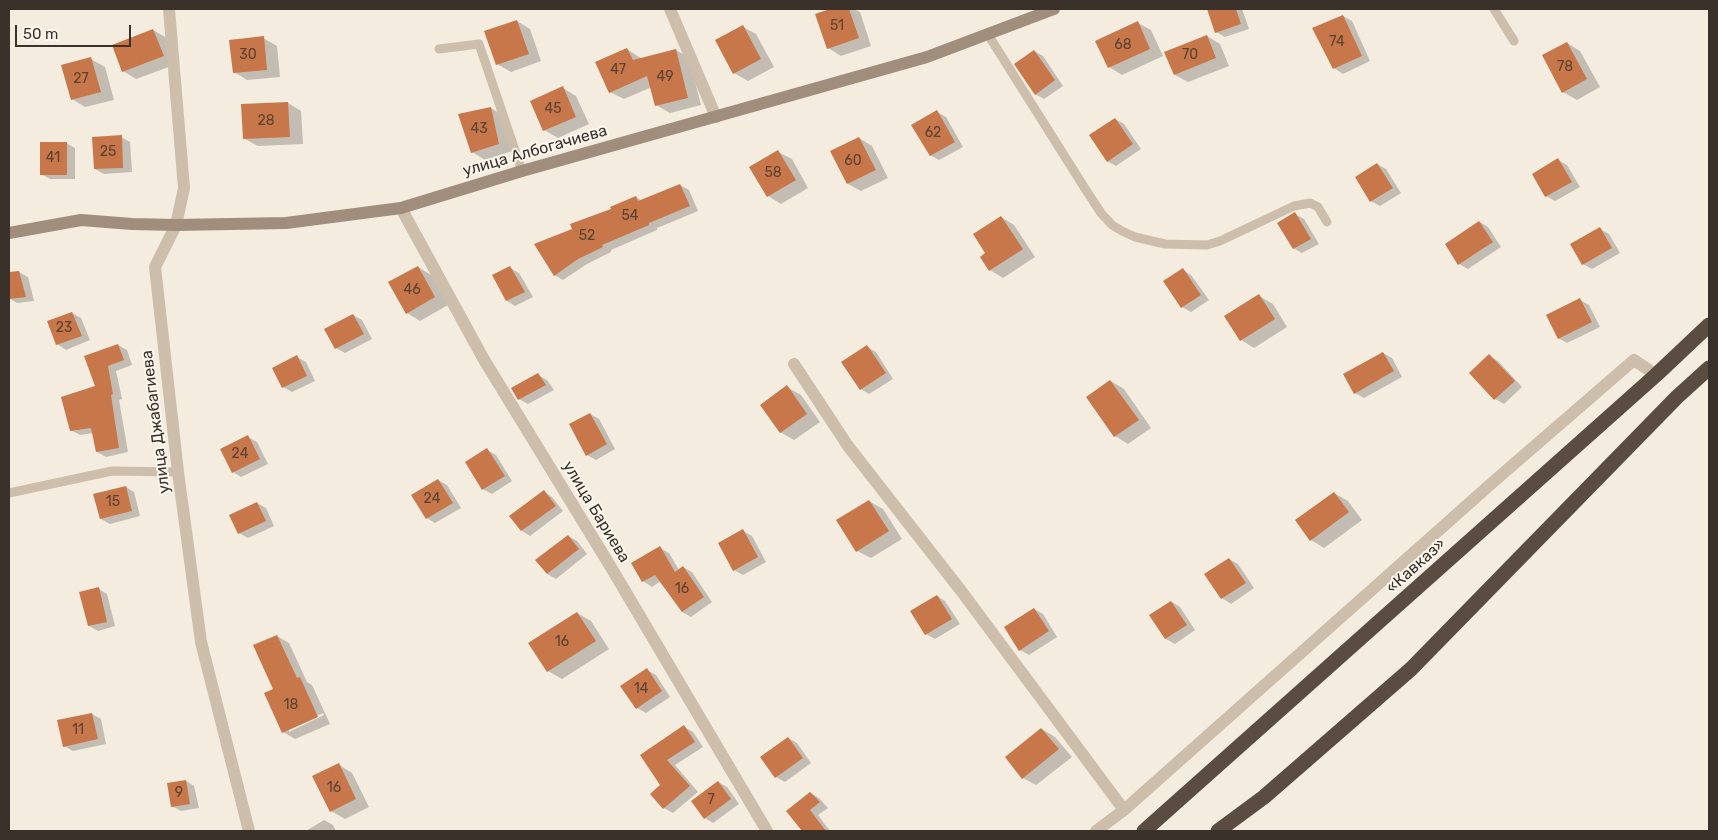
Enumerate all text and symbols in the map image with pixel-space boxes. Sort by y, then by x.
scale bar [18,15,134,47]
house number: 51 [830,18,844,34]
text: 50 m [23,25,58,43]
house number: 74 [1329,34,1345,50]
house number: 68 [1114,37,1132,53]
house number: 30 [239,47,257,63]
house number: 70 [1182,47,1198,63]
house number: 78 [1557,59,1573,75]
house number: 47 [610,62,626,78]
house number: 49 [657,69,673,85]
house number: 27 [73,71,89,87]
house number: 45 [544,101,562,117]
house number: 28 [257,113,275,129]
street label: улица Албогачиева [461,121,609,181]
house number: 43 [470,121,488,137]
house number: 62 [925,125,941,141]
house number: 25 [100,144,116,160]
house number: 41 [46,150,60,166]
house number: 60 [844,153,862,169]
house number: 58 [764,165,782,181]
house number: 54 [621,208,639,224]
house number: 52 [579,228,595,244]
house number: 46 [403,282,421,298]
house number: 23 [56,320,72,336]
street label: улица Джабагиева [138,349,174,495]
house number: 24 [232,446,248,462]
street label: улица Бариева [558,458,634,566]
house number: 24 [424,491,440,507]
house number: 15 [106,494,120,510]
street label: «Кавказ» [1382,534,1450,598]
house number: 16 [675,581,689,597]
house number: 16 [555,634,569,650]
house number: 14 [634,681,648,697]
house number: 18 [284,697,298,713]
house number: 11 [72,722,84,738]
house number: 16 [327,780,341,796]
house number: 9 [175,785,183,801]
house number: 7 [707,792,715,808]

